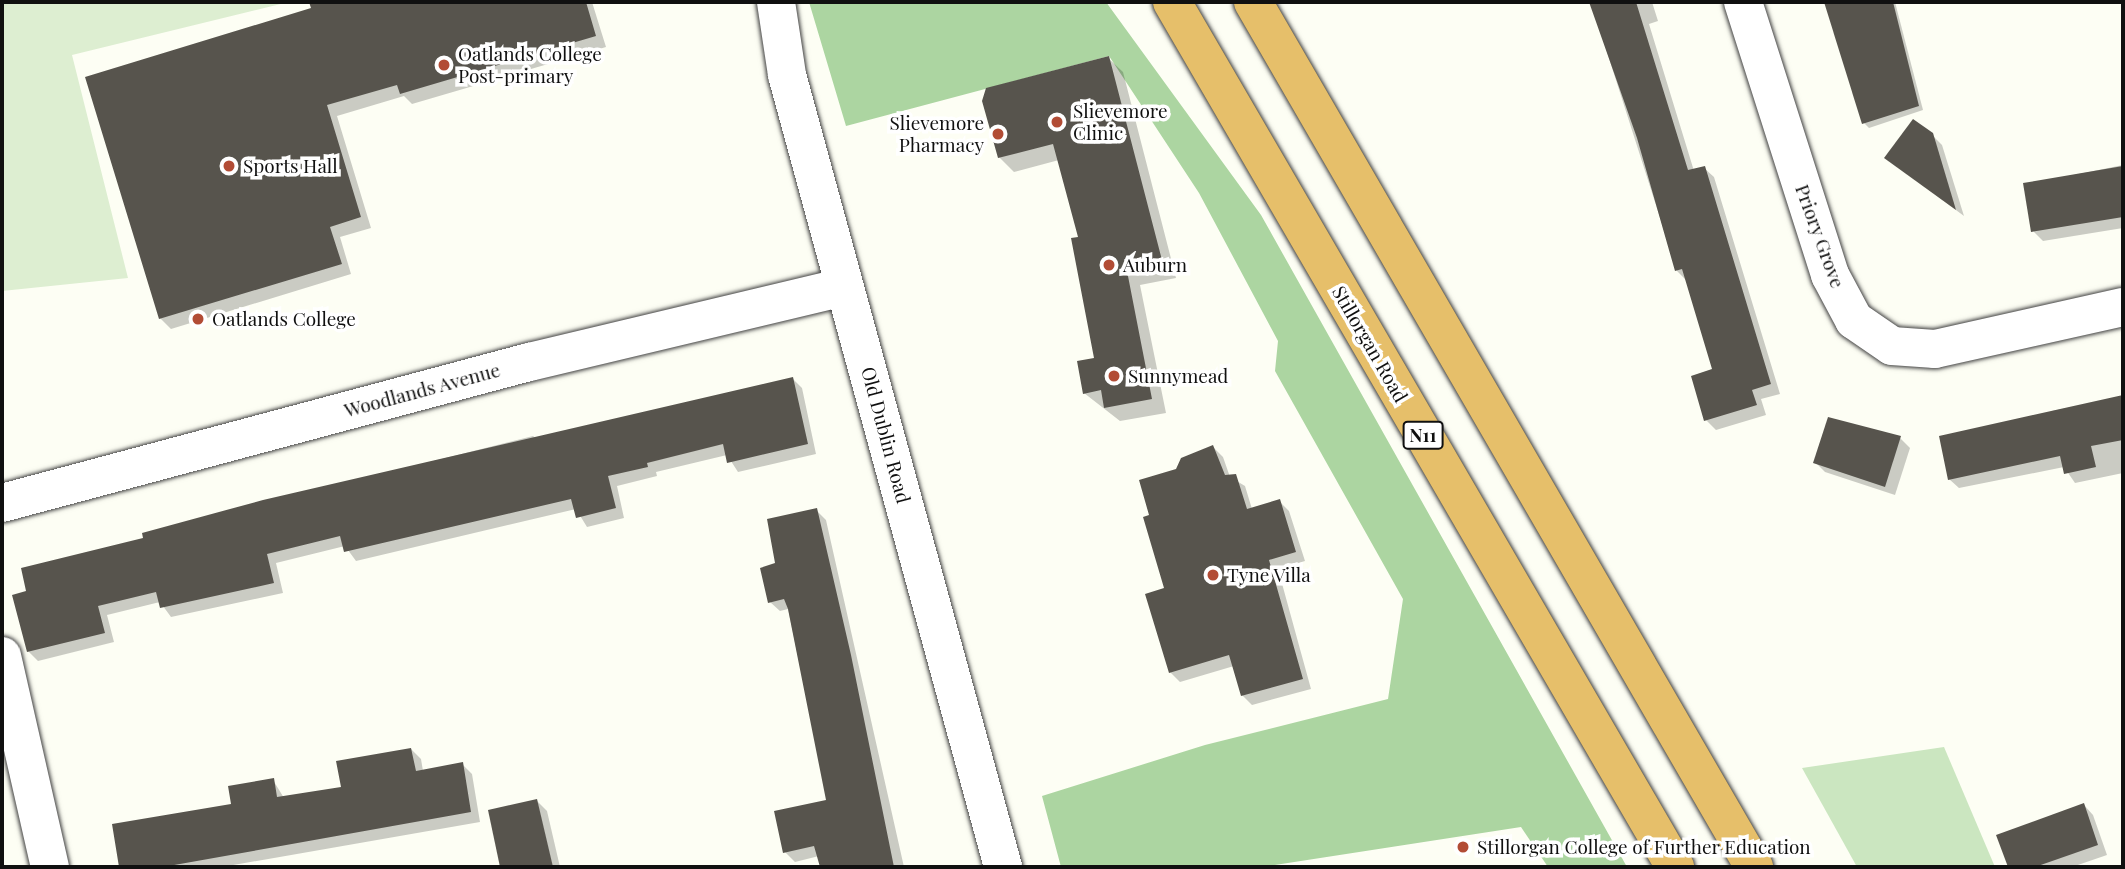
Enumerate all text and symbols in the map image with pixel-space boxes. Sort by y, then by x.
place label: Oatlands College Post-primary [458,43,602,87]
marker: Oatlands College Post-primary [436,57,452,73]
place label: Slievemore Clinic [1073,100,1168,144]
place label: Slievemore Pharmacy [889,112,984,156]
marker: Slievemore Clinic [1047,112,1067,132]
marker: Slievemore Pharmacy [990,126,1006,142]
place label: Sports Hall [243,155,338,177]
marker: Sports Hall [221,158,237,174]
street label: Priory Grove [1791,181,1849,291]
place label: Auburn [1123,254,1187,276]
marker: Auburn [1101,257,1117,273]
street label: Stillorgan Road [1327,282,1413,406]
place label: Oatlands College [212,308,356,330]
marker: Oatlands College [190,311,206,327]
street label: Woodlands Avenue [341,358,503,422]
street label: Old Dublin Road [857,364,915,506]
place label: Sunnymead [1128,365,1228,387]
marker: Sunnymead [1106,368,1122,384]
road number: N11 [1402,421,1444,450]
place label: Tyne Villa [1227,564,1311,586]
marker: Tyne Villa [1205,567,1221,583]
place label: Stillorgan College of Further Education [1477,836,1811,858]
marker: Stillorgan College of Further Education [1455,839,1471,855]

